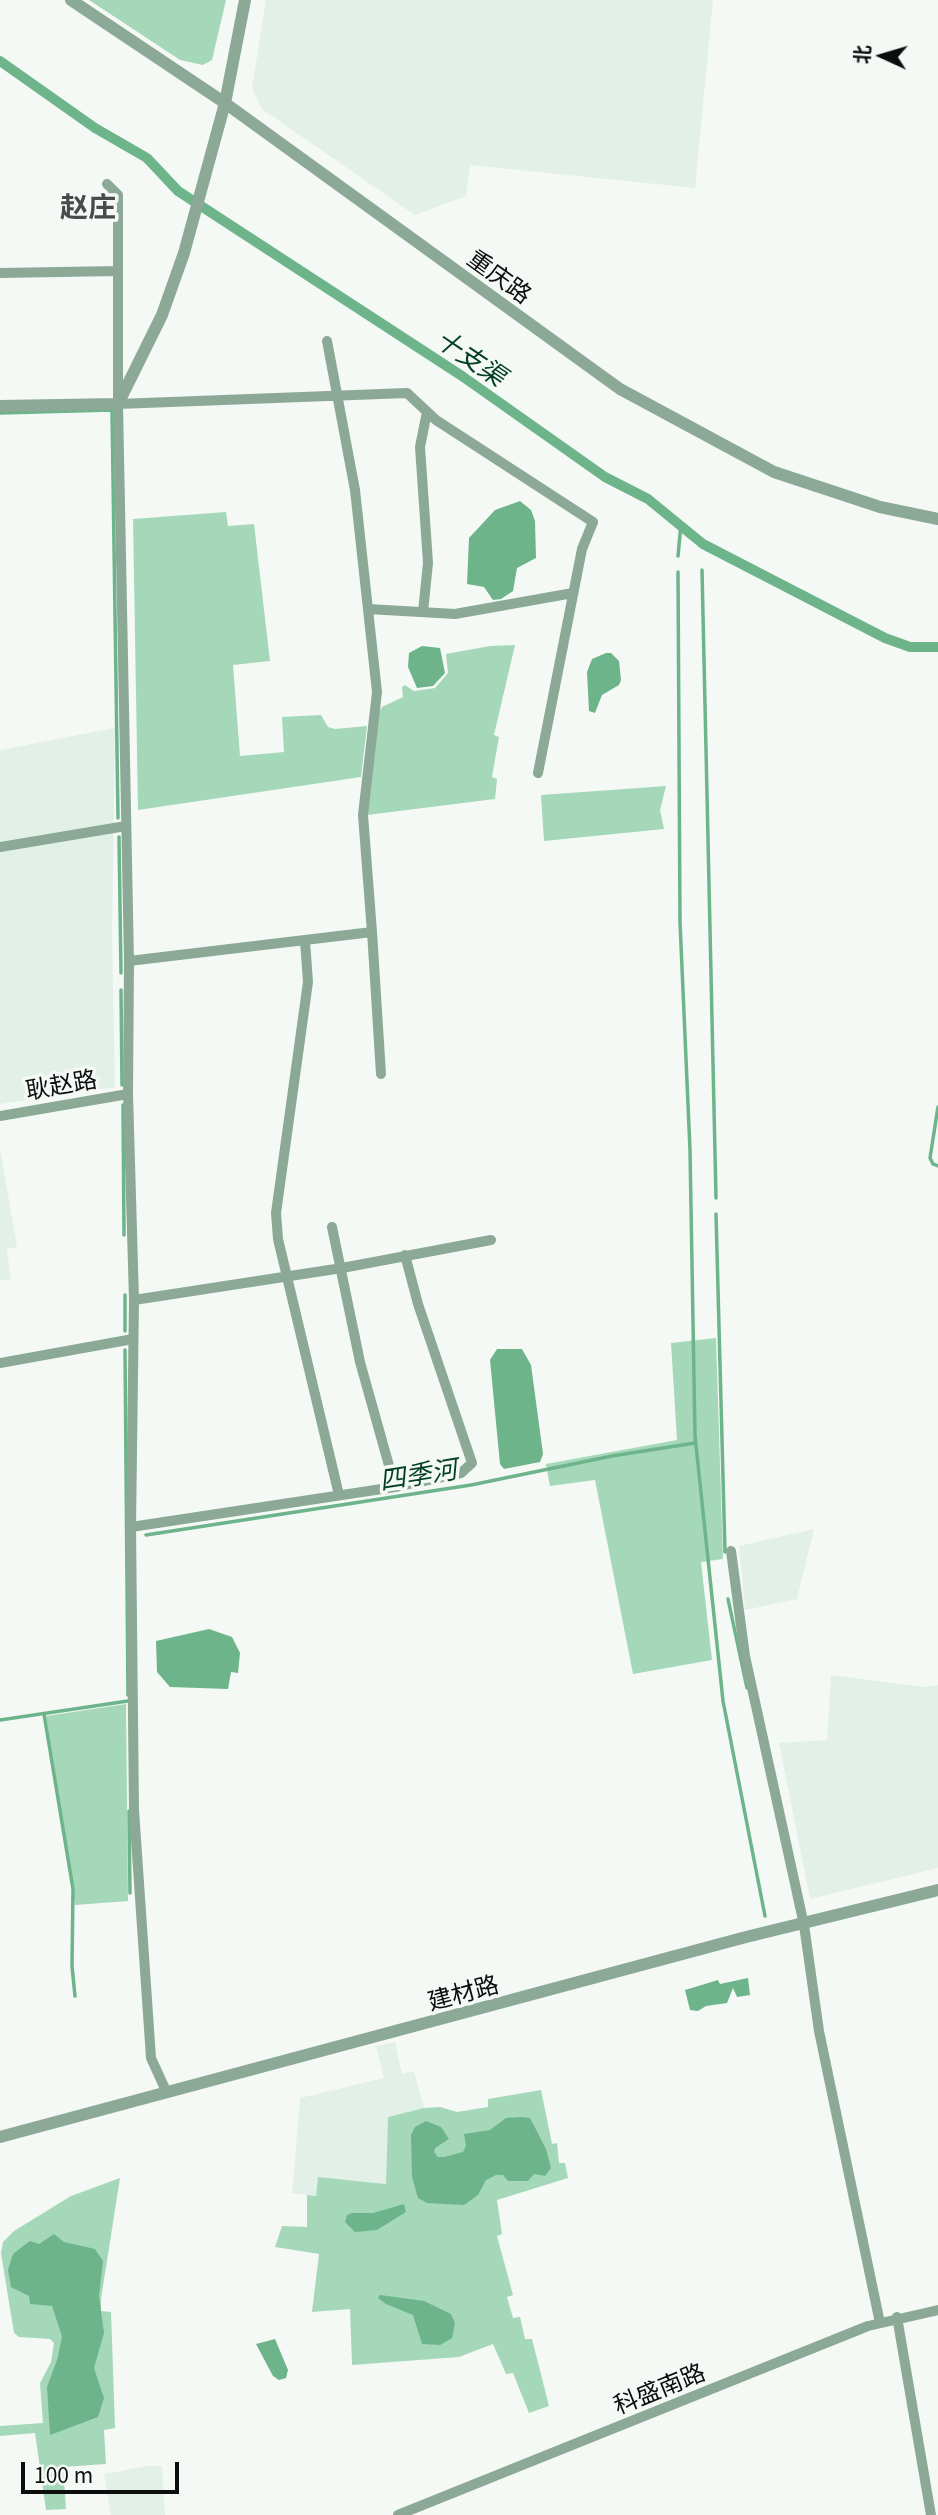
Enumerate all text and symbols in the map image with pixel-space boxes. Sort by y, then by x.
north arrow [847,21,917,91]
text: 北 [846,44,875,65]
district label: 赵庄 [60,189,116,223]
street label: 重庆路 [462,243,538,309]
water label: 十支渠 [430,322,512,392]
street label: 耿赵路 [23,1064,99,1104]
water label: 四季河 [377,1452,459,1496]
street label: 建材路 [424,1969,502,2015]
street label: 科盛南路 [609,2357,709,2419]
scale bar [24,2448,182,2492]
text: 100 m [34,2459,93,2489]

